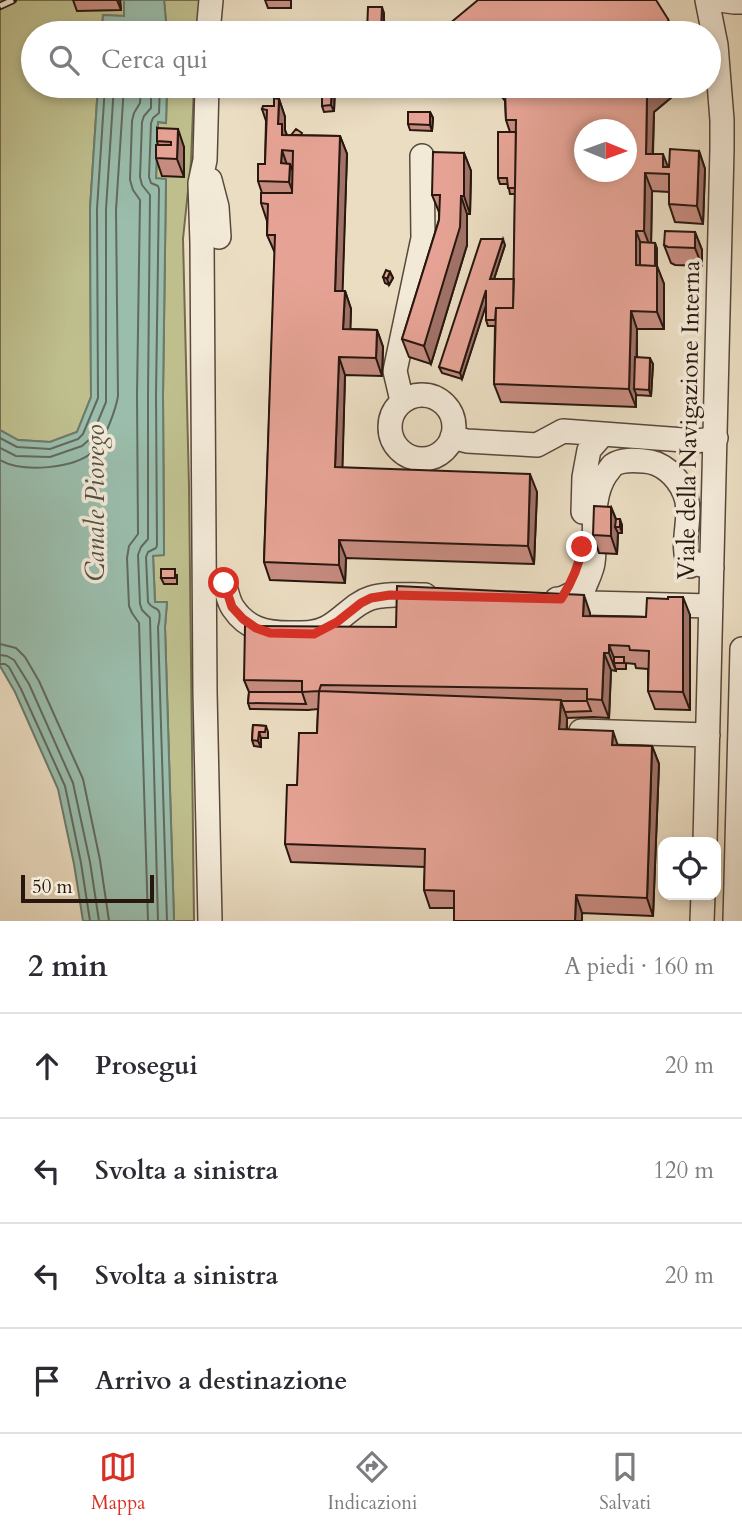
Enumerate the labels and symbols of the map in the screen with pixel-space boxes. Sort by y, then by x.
north arrow [574,119,637,182]
street label: Viale della Navigazione Interna [670,260,708,580]
water label: Canale Piovego [78,425,113,581]
route end [566,531,597,562]
route start [208,567,239,598]
scale bar [21,872,154,904]

